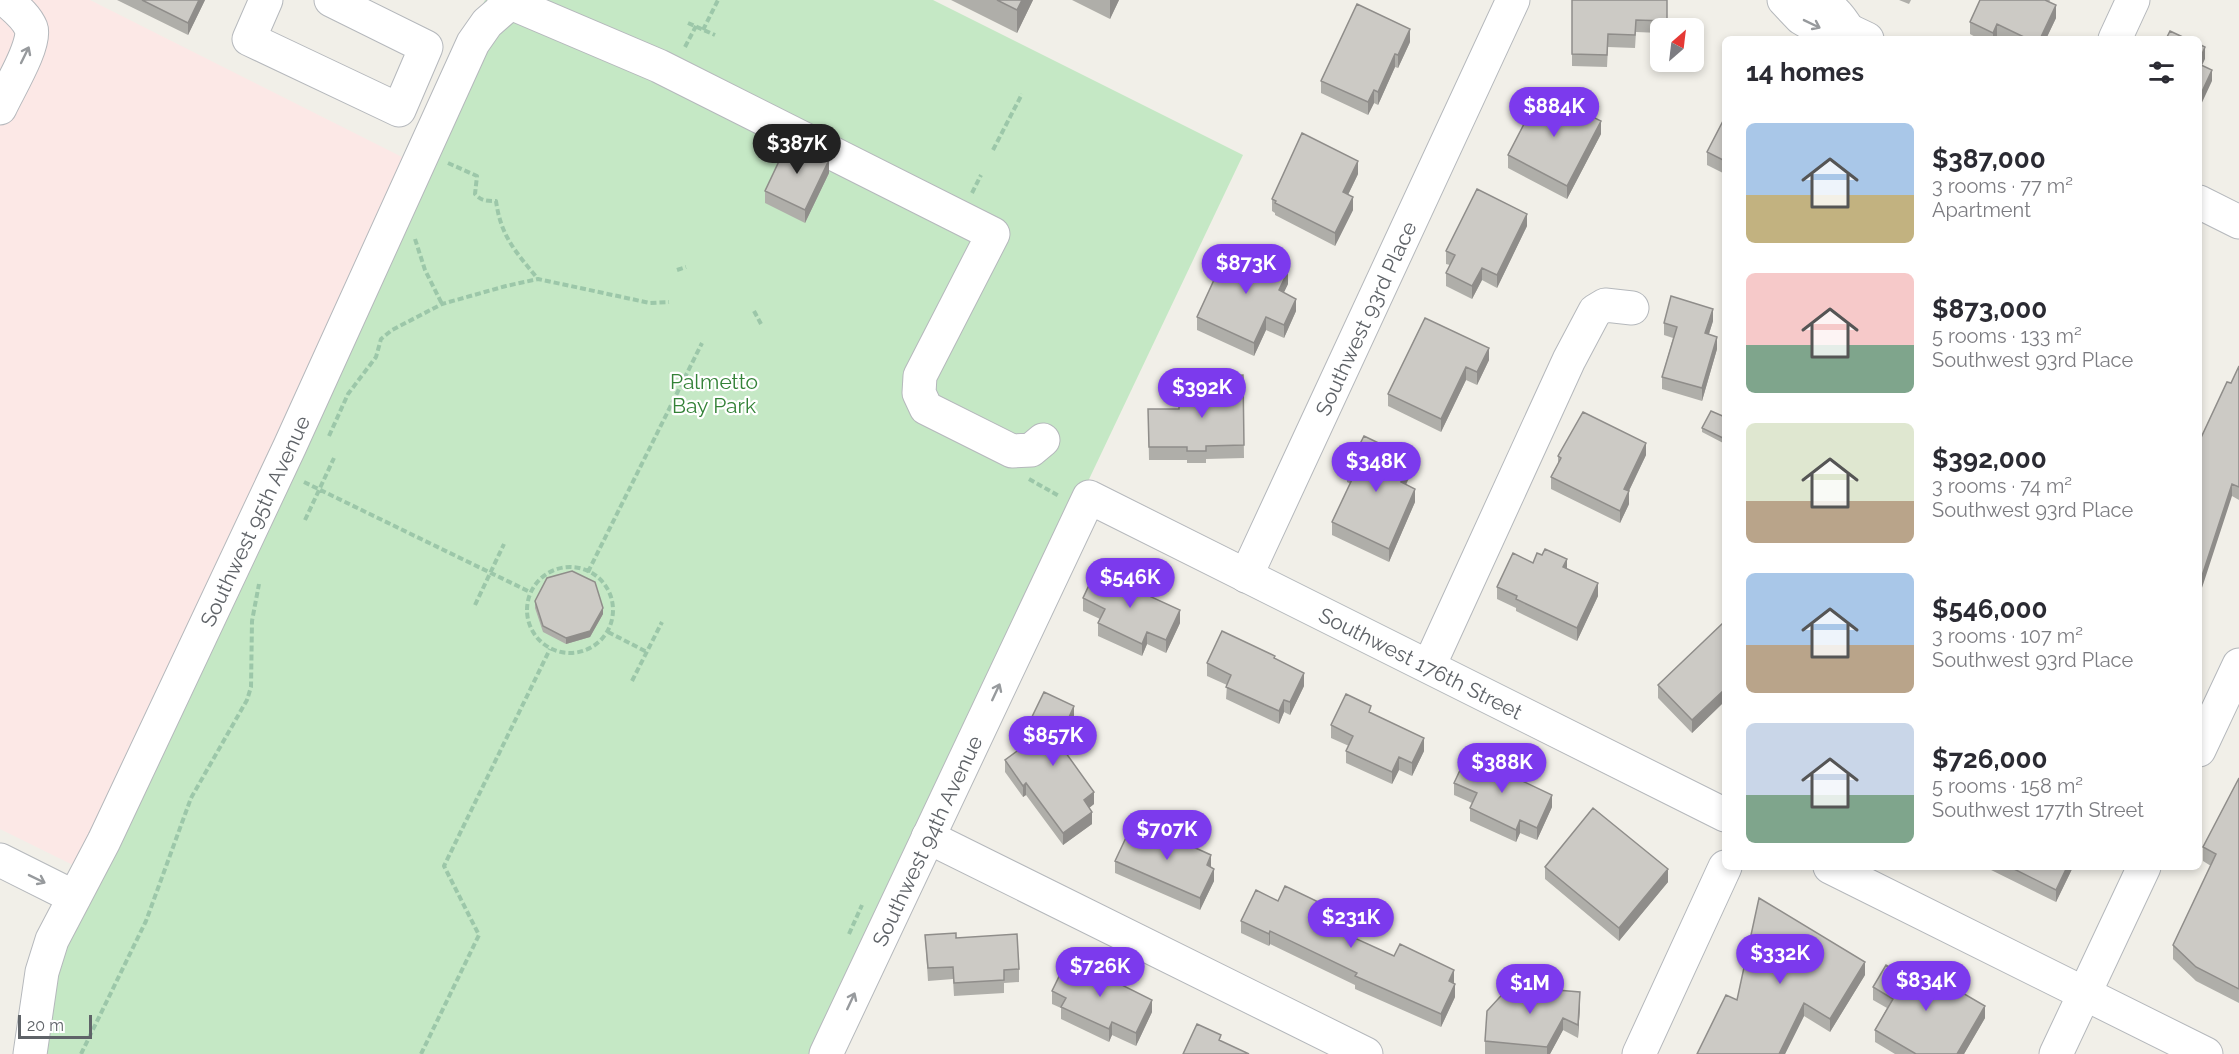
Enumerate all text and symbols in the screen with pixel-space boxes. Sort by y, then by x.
north arrow [1650,18,1704,72]
map controls [1650,18,1704,72]
one-way arrow [1803,18,1821,30]
one-way arrow [20,46,32,64]
icon: filters [2145,56,2178,89]
text: 14 homes [1746,57,1864,87]
pin: $884K [1512,87,1596,138]
text: $884K [1523,94,1585,118]
pin: $387K [755,124,839,175]
text: $387K [767,131,827,155]
text: $387,000 [1932,144,2046,174]
icon: home [1794,147,1866,219]
text: 3 rooms · 77 m² [1932,174,2073,198]
text: Apartment [1932,198,2031,222]
street label: Southwest 93rd Place [1310,217,1421,419]
pin: $873K [1204,244,1288,295]
text: $873K [1216,251,1276,275]
text: $873,000 [1932,294,2047,324]
icon: home [1794,297,1866,369]
text: 5 rooms · 133 m² [1932,324,2082,348]
text: Southwest 93rd Place [1932,348,2133,372]
pin: $392K [1160,368,1244,419]
park label: Palmetto Bay Park [670,369,758,418]
text: $392K [1172,375,1232,399]
street label: Southwest 95th Avenue [194,412,315,630]
pin: $348K [1334,442,1418,493]
text: $392,000 [1932,444,2047,474]
icon: home [1794,447,1866,519]
text: $348K [1346,449,1406,473]
text: 3 rooms · 74 m² [1932,474,2072,498]
text: Southwest 93rd Place [1932,498,2133,522]
pin: $546K [1088,558,1172,609]
text: $546K [1100,565,1160,589]
text: $546,000 [1932,594,2047,624]
icon: home [1794,597,1866,669]
street label: Southwest 176th Street [1315,602,1527,724]
text: 3 rooms · 107 m² [1932,624,2083,648]
text: Southwest 93rd Place [1932,648,2133,672]
one-way arrow [991,683,1003,701]
pin: $857K [1011,716,1095,767]
text: $857K [1023,723,1083,747]
street label: Southwest 94th Avenue [866,731,987,950]
pin: $388K [1460,743,1544,794]
text: $726,000 [1932,744,2047,774]
icon: home [1794,747,1866,819]
text: $388K [1471,750,1533,774]
text: 5 rooms · 158 m² [1932,774,2083,798]
text: Southwest 177th Street [1932,798,2144,822]
pin: $707K [1125,810,1209,861]
text: $707K [1137,817,1197,841]
one-way arrow [28,873,46,885]
pin: $231K [1309,898,1393,949]
text: $231K [1322,905,1380,929]
pin: $332K [1738,934,1822,985]
text: $332K [1750,941,1810,965]
pin: $726K [1058,947,1142,998]
text: $726K [1070,954,1130,978]
pin: $834K [1884,961,1968,1012]
pin: $1M [1501,964,1559,1015]
text: $834K [1896,968,1956,992]
text: $1M [1510,971,1550,995]
one-way arrow [845,993,857,1011]
scale bar [18,1012,92,1040]
text: 20 m [27,1016,64,1035]

